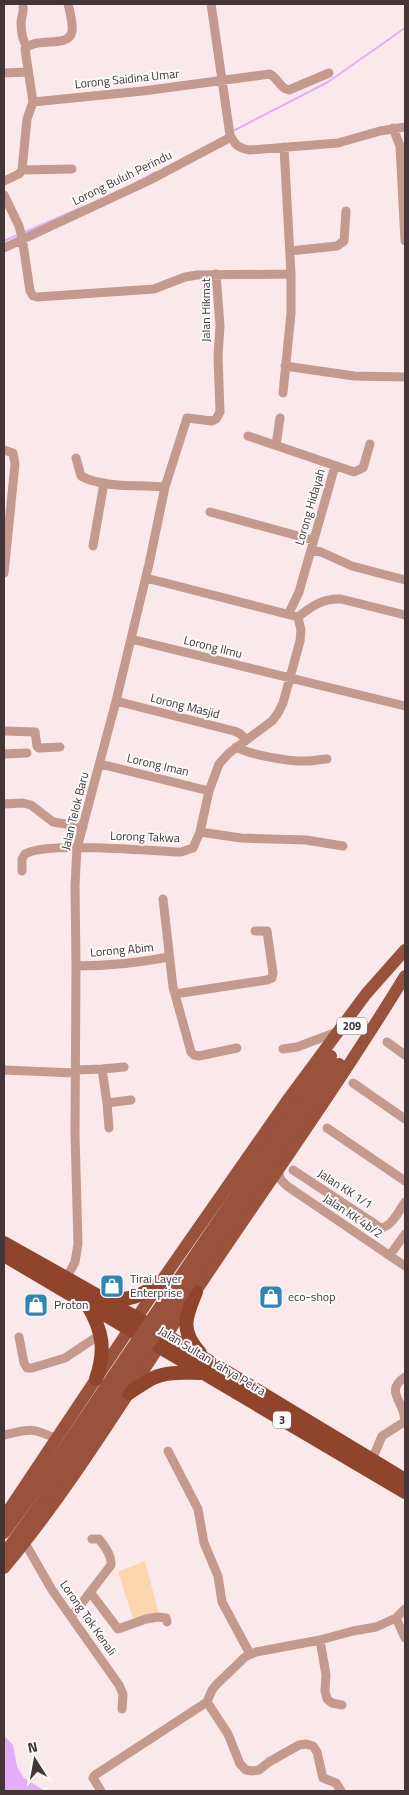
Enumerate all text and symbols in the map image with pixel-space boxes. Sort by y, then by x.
street label: Lorong Saidina Umar [74,64,180,93]
street label: Lorong Buluh Perindu [69,145,175,210]
street label: Jalan Hikmat [196,277,215,342]
street label: Lorong Hidayah [290,466,330,547]
street label: Lorong Ilmu [182,630,244,663]
street label: Lorong Masjid [148,688,222,723]
street label: Lorong Iman [125,748,191,781]
street label: Jalan Telok Baru [56,770,93,852]
street label: Lorong Takwa [110,826,180,847]
street label: Lorong Abim [89,937,155,962]
road number: 209 [337,1018,367,1034]
street label: Jalan KK 1/1 [314,1164,376,1213]
street label: Jalan KK 4b/2 [320,1189,387,1243]
place label: Tirai Layer Enterprise [130,1269,182,1302]
shop icon: Tirai Layer Enterprise [99,1273,125,1299]
shop icon: eco-shop [258,1284,284,1310]
place label: eco-shop [288,1287,336,1306]
shop icon: Proton [23,1292,49,1318]
place label: Proton [54,1295,88,1314]
street label: Jalan Sultan Yahya Petra [155,1321,270,1400]
road number: 3 [273,1412,291,1428]
street label: Lorong Tok Kenali [55,1576,121,1659]
north arrow [10,1735,60,1785]
text: N [26,1736,39,1758]

